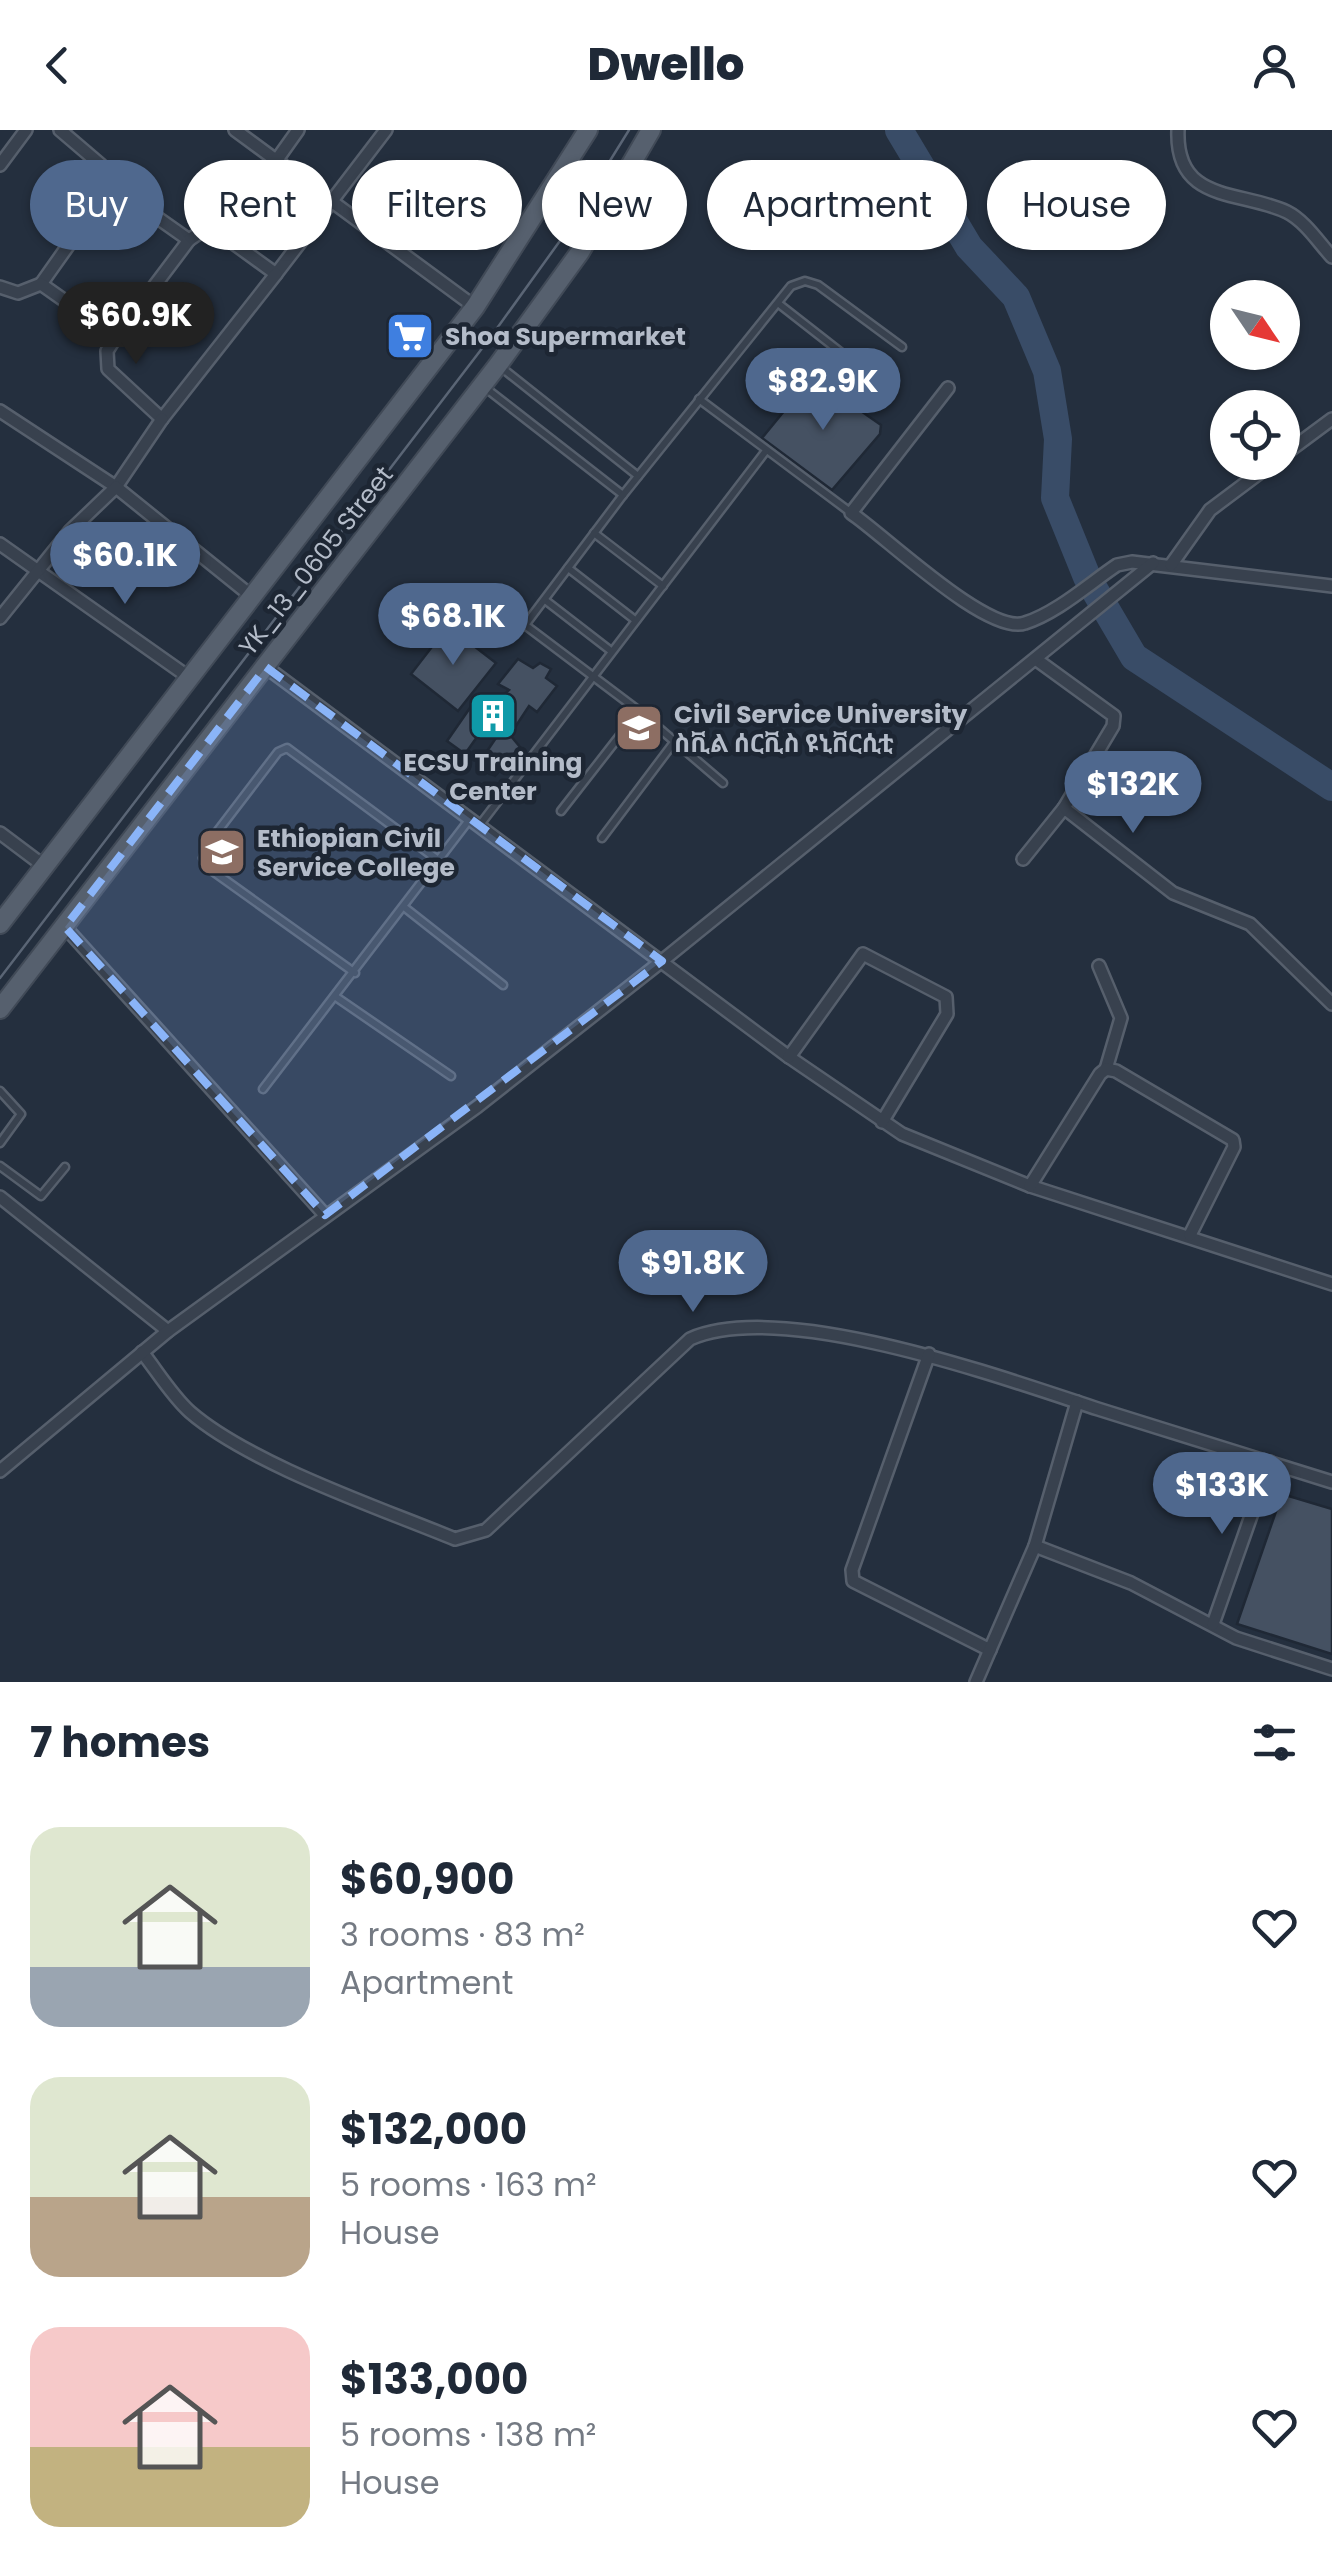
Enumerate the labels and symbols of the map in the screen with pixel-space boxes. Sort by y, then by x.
north arrow [1210,280,1300,370]
pin: $60.9K [55,282,217,367]
supermarket icon: Shoa Supermarket [384,310,436,362]
place label: Shoa Supermarket [445,319,686,354]
pin: $82.9K [742,348,904,433]
street label: YK_13_0605 Street [231,459,401,663]
pin: $60.1K [44,522,206,607]
pin: $68.1K [372,583,534,668]
building icon: ECSU Training Center [467,690,519,742]
place label: Civil Service University ስቪል ሰርቪስ ዩኒቨርሲቲ [674,697,968,761]
school or university icon: Civil Service University ስቪል ሰርቪስ ዩኒቨርሲቲ [613,702,665,754]
place label: ECSU Training Center [404,745,582,809]
pin: $132K [1063,751,1203,836]
place label: Ethiopian Civil Service College [257,821,455,885]
school or university icon: Ethiopian Civil Service College [196,826,248,878]
pin: $91.8K [612,1230,774,1315]
pin: $133K [1152,1452,1292,1537]

